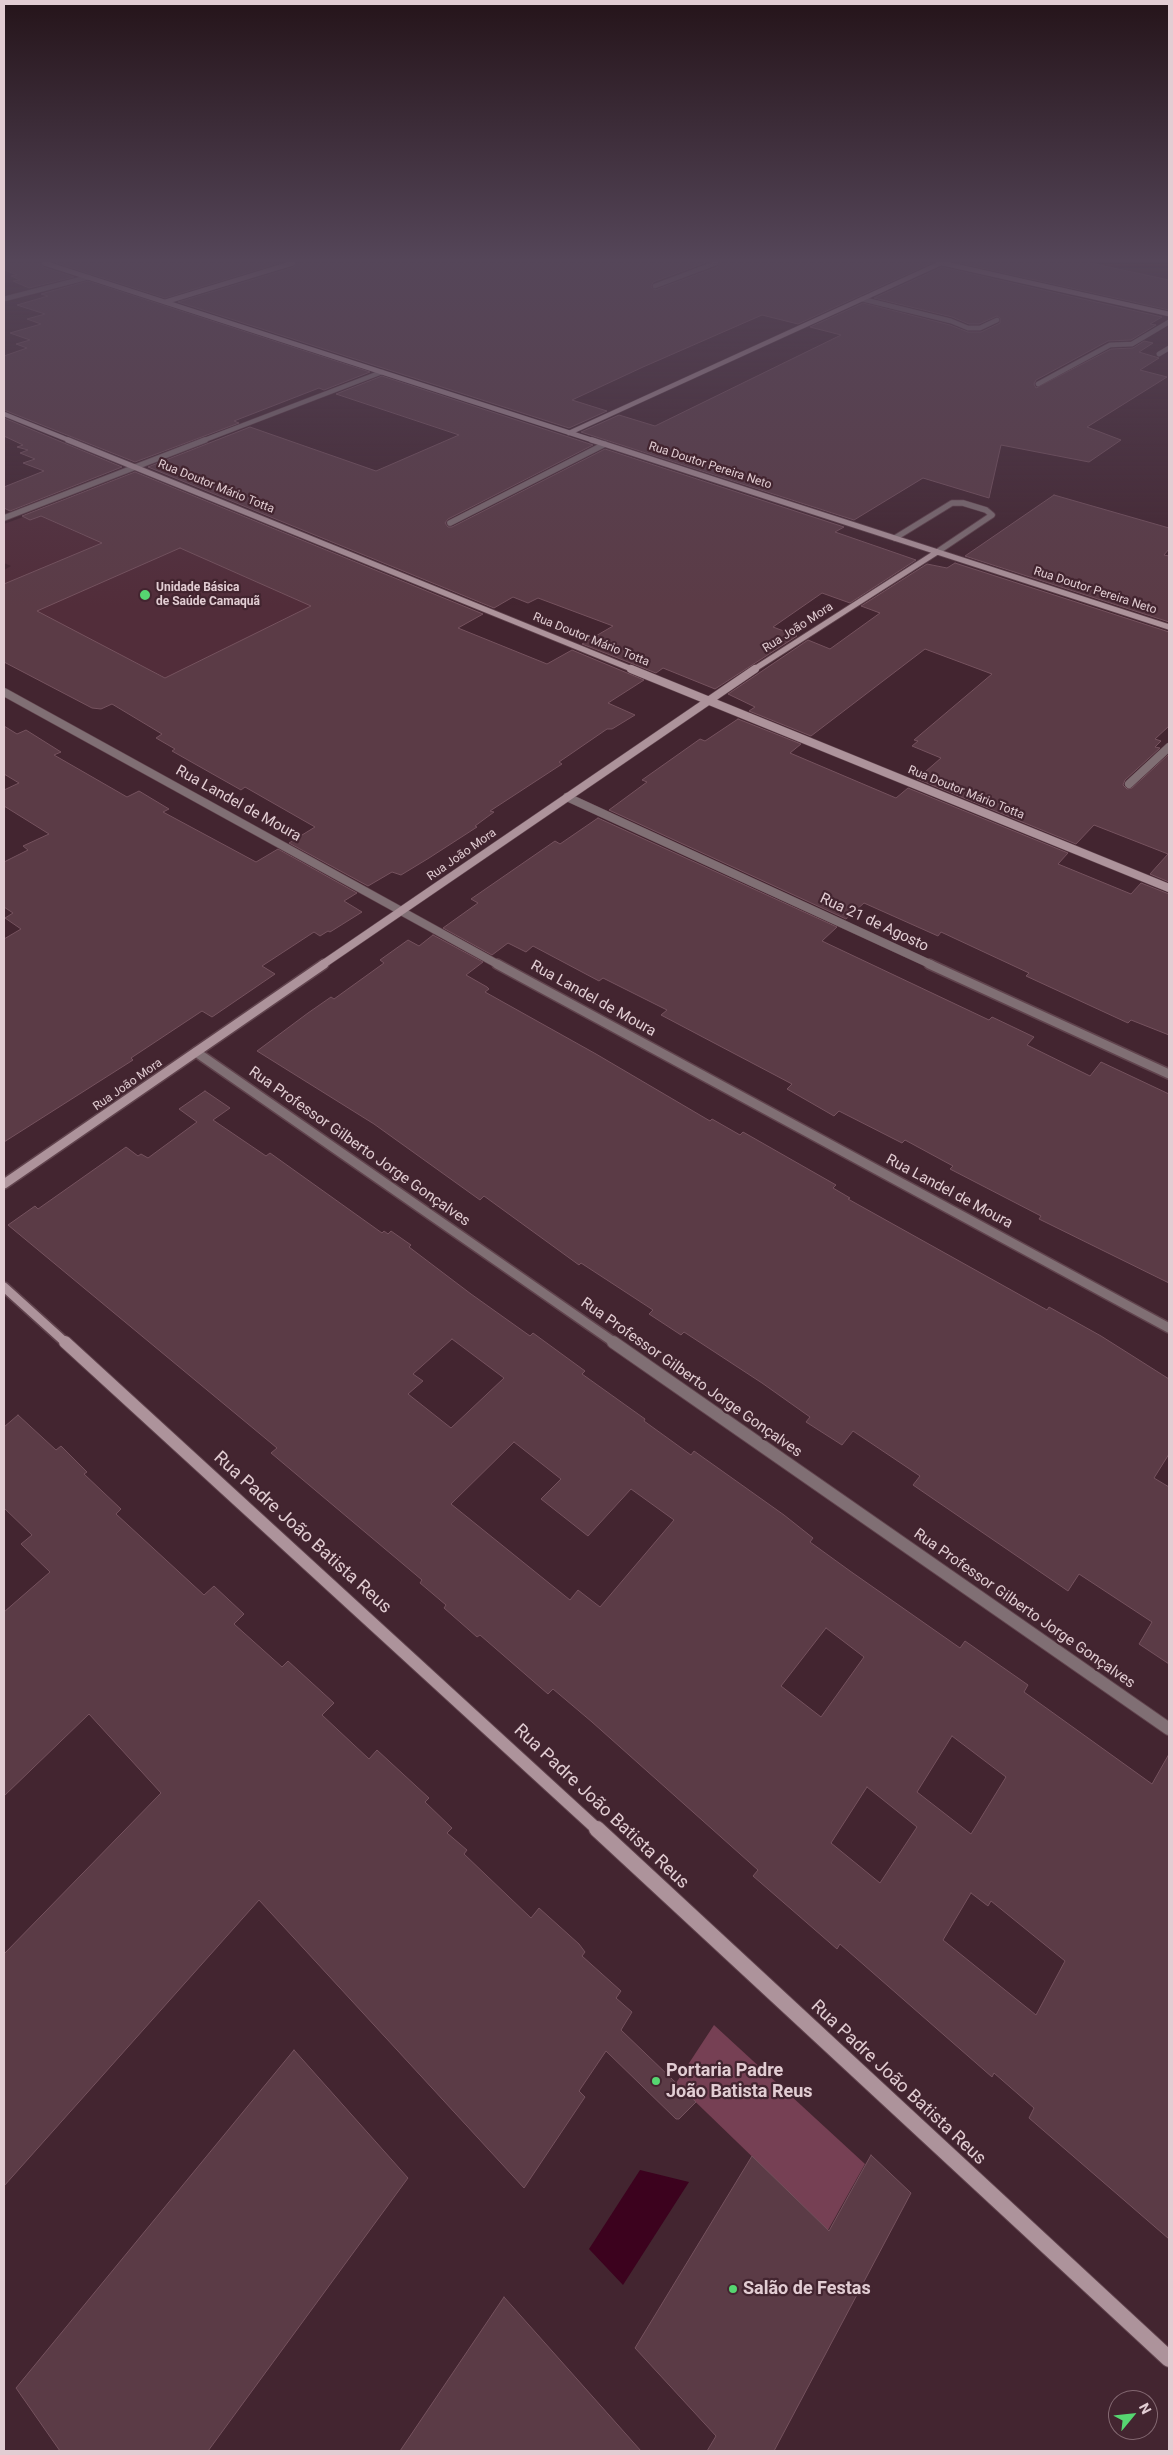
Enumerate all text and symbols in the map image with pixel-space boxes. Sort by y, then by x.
street label: Rua Doutor Pereira Neto [647,439,773,493]
street label: Rua Doutor Mário Totta [156,457,276,517]
street label: Rua Doutor Pereira Neto [1032,564,1158,618]
place label: Unidade Básica de Saúde Camaquã [156,581,260,609]
marker: Unidade Básica de Saúde Camaquã [138,588,152,602]
street label: Rua João Mora [760,600,836,656]
street label: Rua Doutor Mário Totta [531,610,651,670]
street label: Rua Landel de Moura [172,762,304,846]
street label: Rua Doutor Mário Totta [906,763,1026,823]
street label: Rua João Mora [425,826,499,884]
street label: Rua 21 de Agosto [817,890,931,956]
street label: Rua Landel de Moura [527,957,659,1041]
street label: Rua João Mora [91,1056,165,1114]
street label: Rua Professor Gilberto Jorge Gonçalves [245,1063,473,1231]
street label: Rua Landel de Moura [883,1151,1015,1233]
street label: Rua Professor Gilberto Jorge Gonçalves [577,1294,805,1462]
street label: Rua Padre João Batista Reus [209,1447,395,1619]
street label: Rua Professor Gilberto Jorge Gonçalves [910,1525,1138,1693]
street label: Rua Padre João Batista Reus [509,1720,693,1894]
street label: Rua Padre João Batista Reus [806,1996,990,2170]
place label: Portaria Padre João Batista Reus [666,2060,812,2102]
marker: Portaria Padre João Batista Reus [650,2075,662,2087]
place label: Salão de Festas [743,2278,871,2300]
marker: Salão de Festas [727,2283,739,2295]
north arrow [1108,2390,1158,2440]
text: N [1136,2400,1155,2417]

